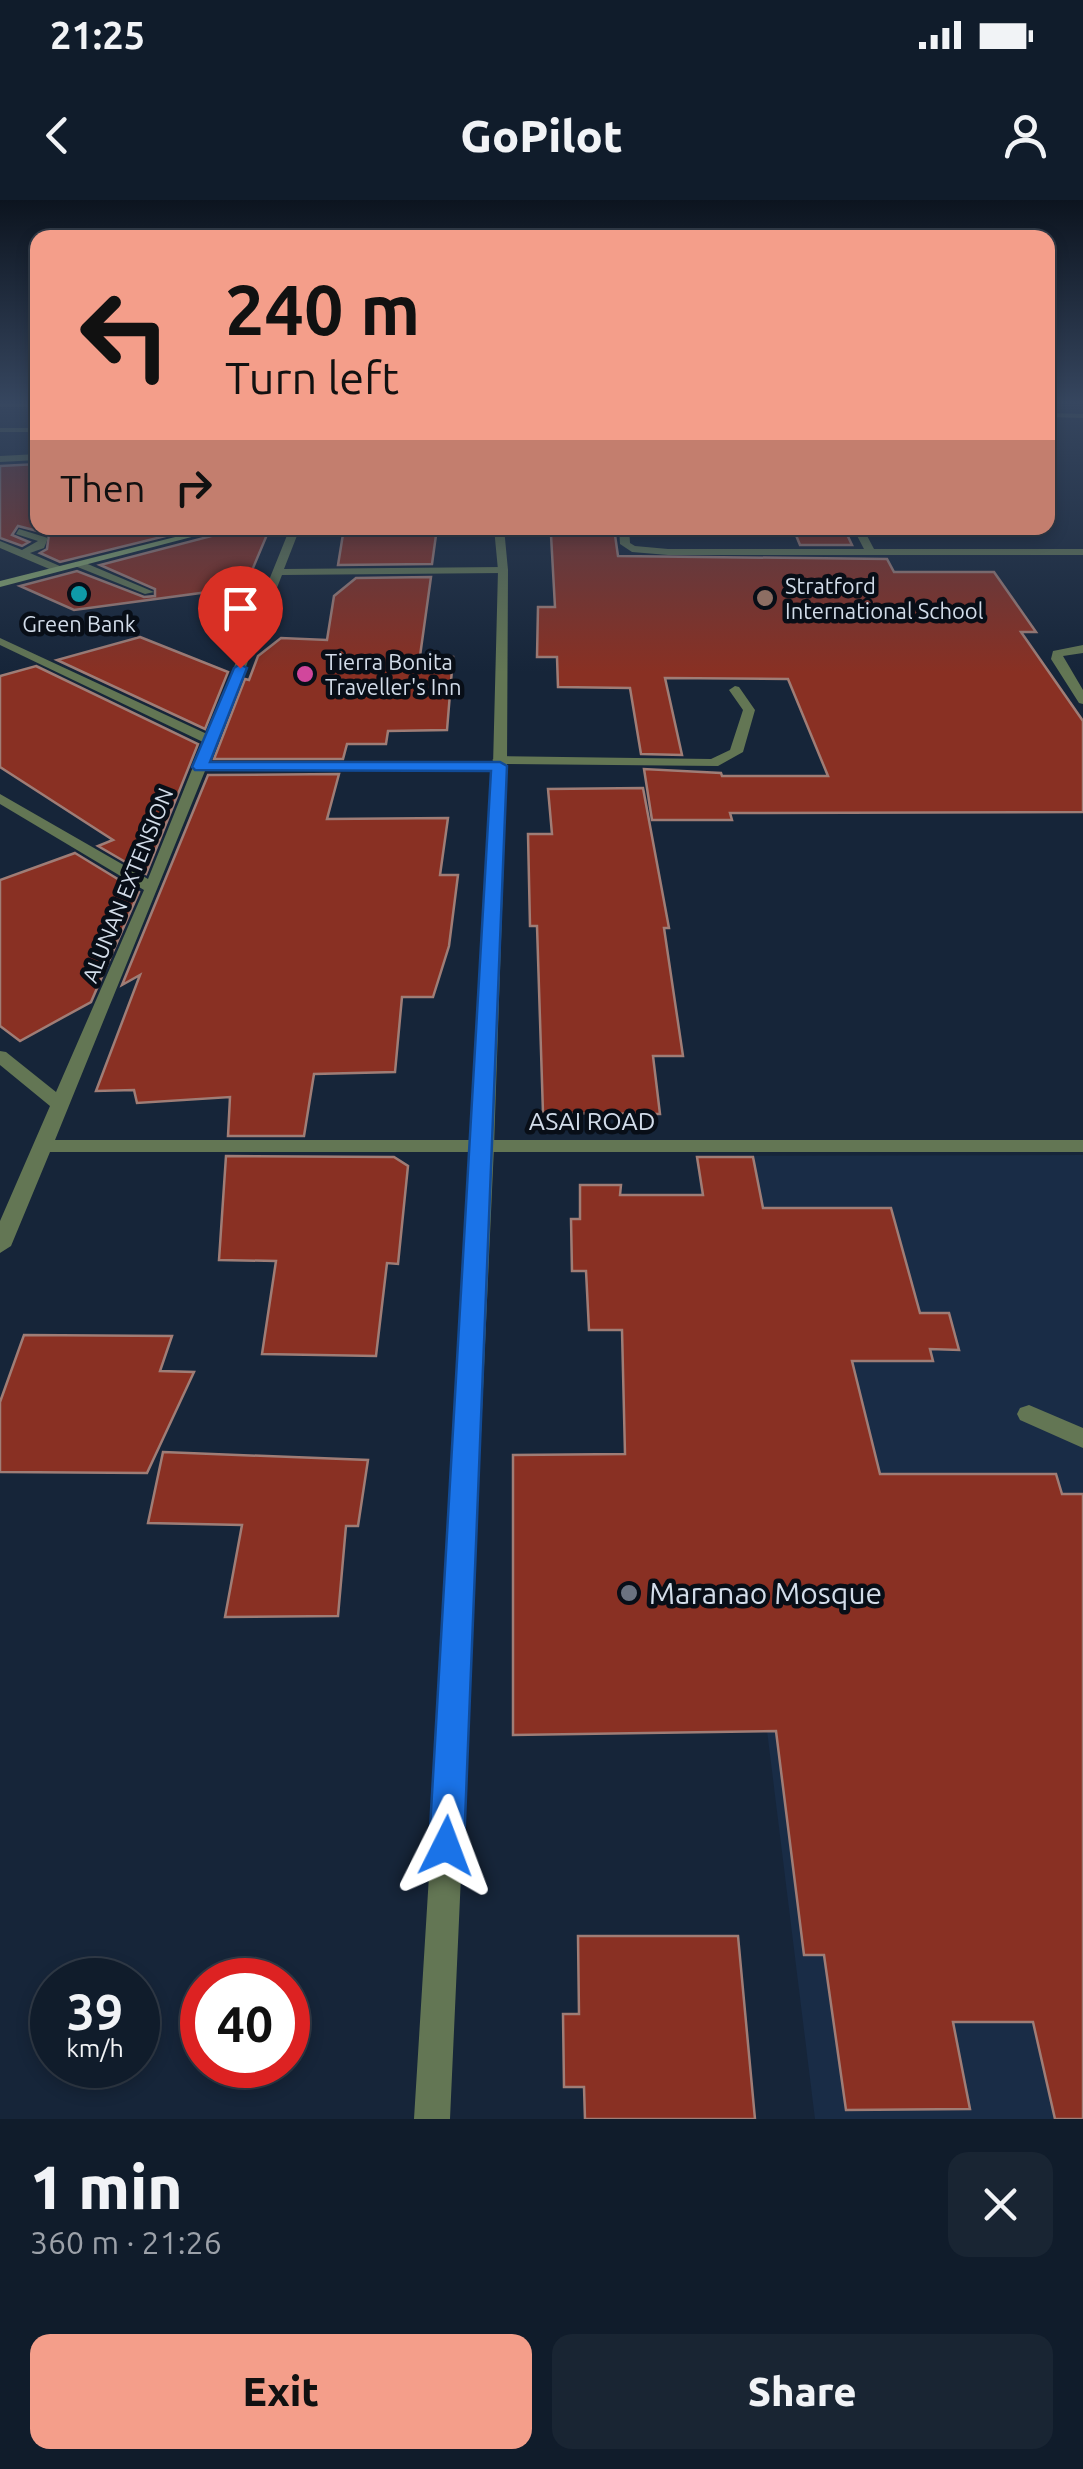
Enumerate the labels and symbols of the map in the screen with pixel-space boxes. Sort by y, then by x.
pin [198,566,283,669]
place label: Stratford International School [785,573,984,623]
marker: Green Bank [68,583,90,605]
marker: Stratford International School [754,587,776,609]
place label: Green Bank [22,611,136,636]
place label: Tierra Bonita Traveller's Inn [325,649,462,699]
marker: Tierra Bonita Traveller's Inn [294,663,316,685]
street label: ALUNAN EXTENSION [77,784,177,986]
street label: ASAI ROAD [529,1107,655,1135]
place label: Maranao Mosque [649,1576,882,1610]
marker: Maranao Mosque [618,1582,640,1604]
position arrow [394,1794,498,1898]
speed limit sign: 40 [180,1958,310,2088]

